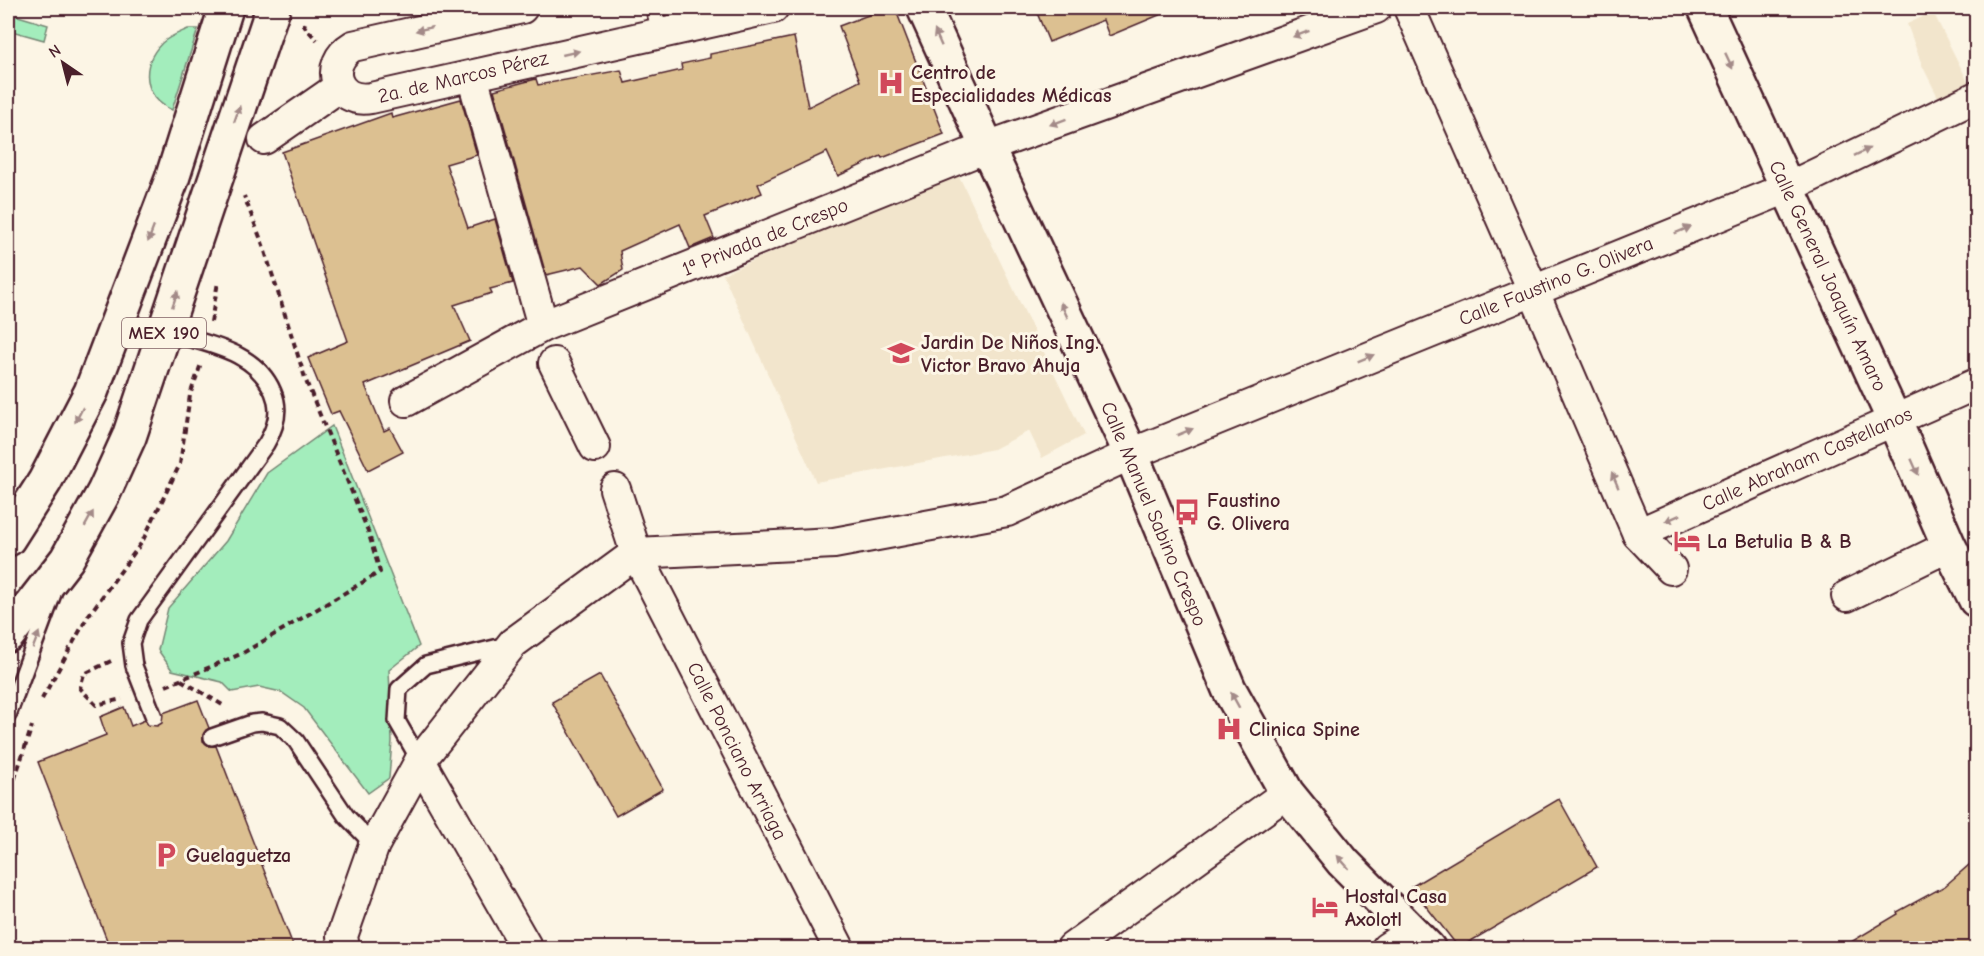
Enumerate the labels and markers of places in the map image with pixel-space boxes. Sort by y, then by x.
place label: Centro de Especialidades Médicas [911,61,1111,107]
hospital icon: Centro de Especialidades Médicas [876,68,906,98]
place label: Jardin De Niños Ing. Victor Bravo Ahuja [921,331,1099,377]
school or university icon: Jardin De Niños Ing. Victor Bravo Ahuja [886,338,916,368]
place label: Faustino G. Olivera [1207,489,1290,535]
bus stop icon: Faustino G. Olivera [1172,497,1202,527]
hotel icon: La Betulia B & B [1672,526,1702,556]
place label: La Betulia B & B [1707,530,1852,553]
hospital icon: Clinica Spine [1214,714,1244,744]
place label: Clinica Spine [1249,718,1360,741]
parking icon: Guelaguetza [151,840,181,870]
place label: Guelaguetza [186,844,291,867]
place label: Hostal Casa Axolotl [1345,885,1447,931]
hotel icon: Hostal Casa Axolotl [1310,892,1340,922]

